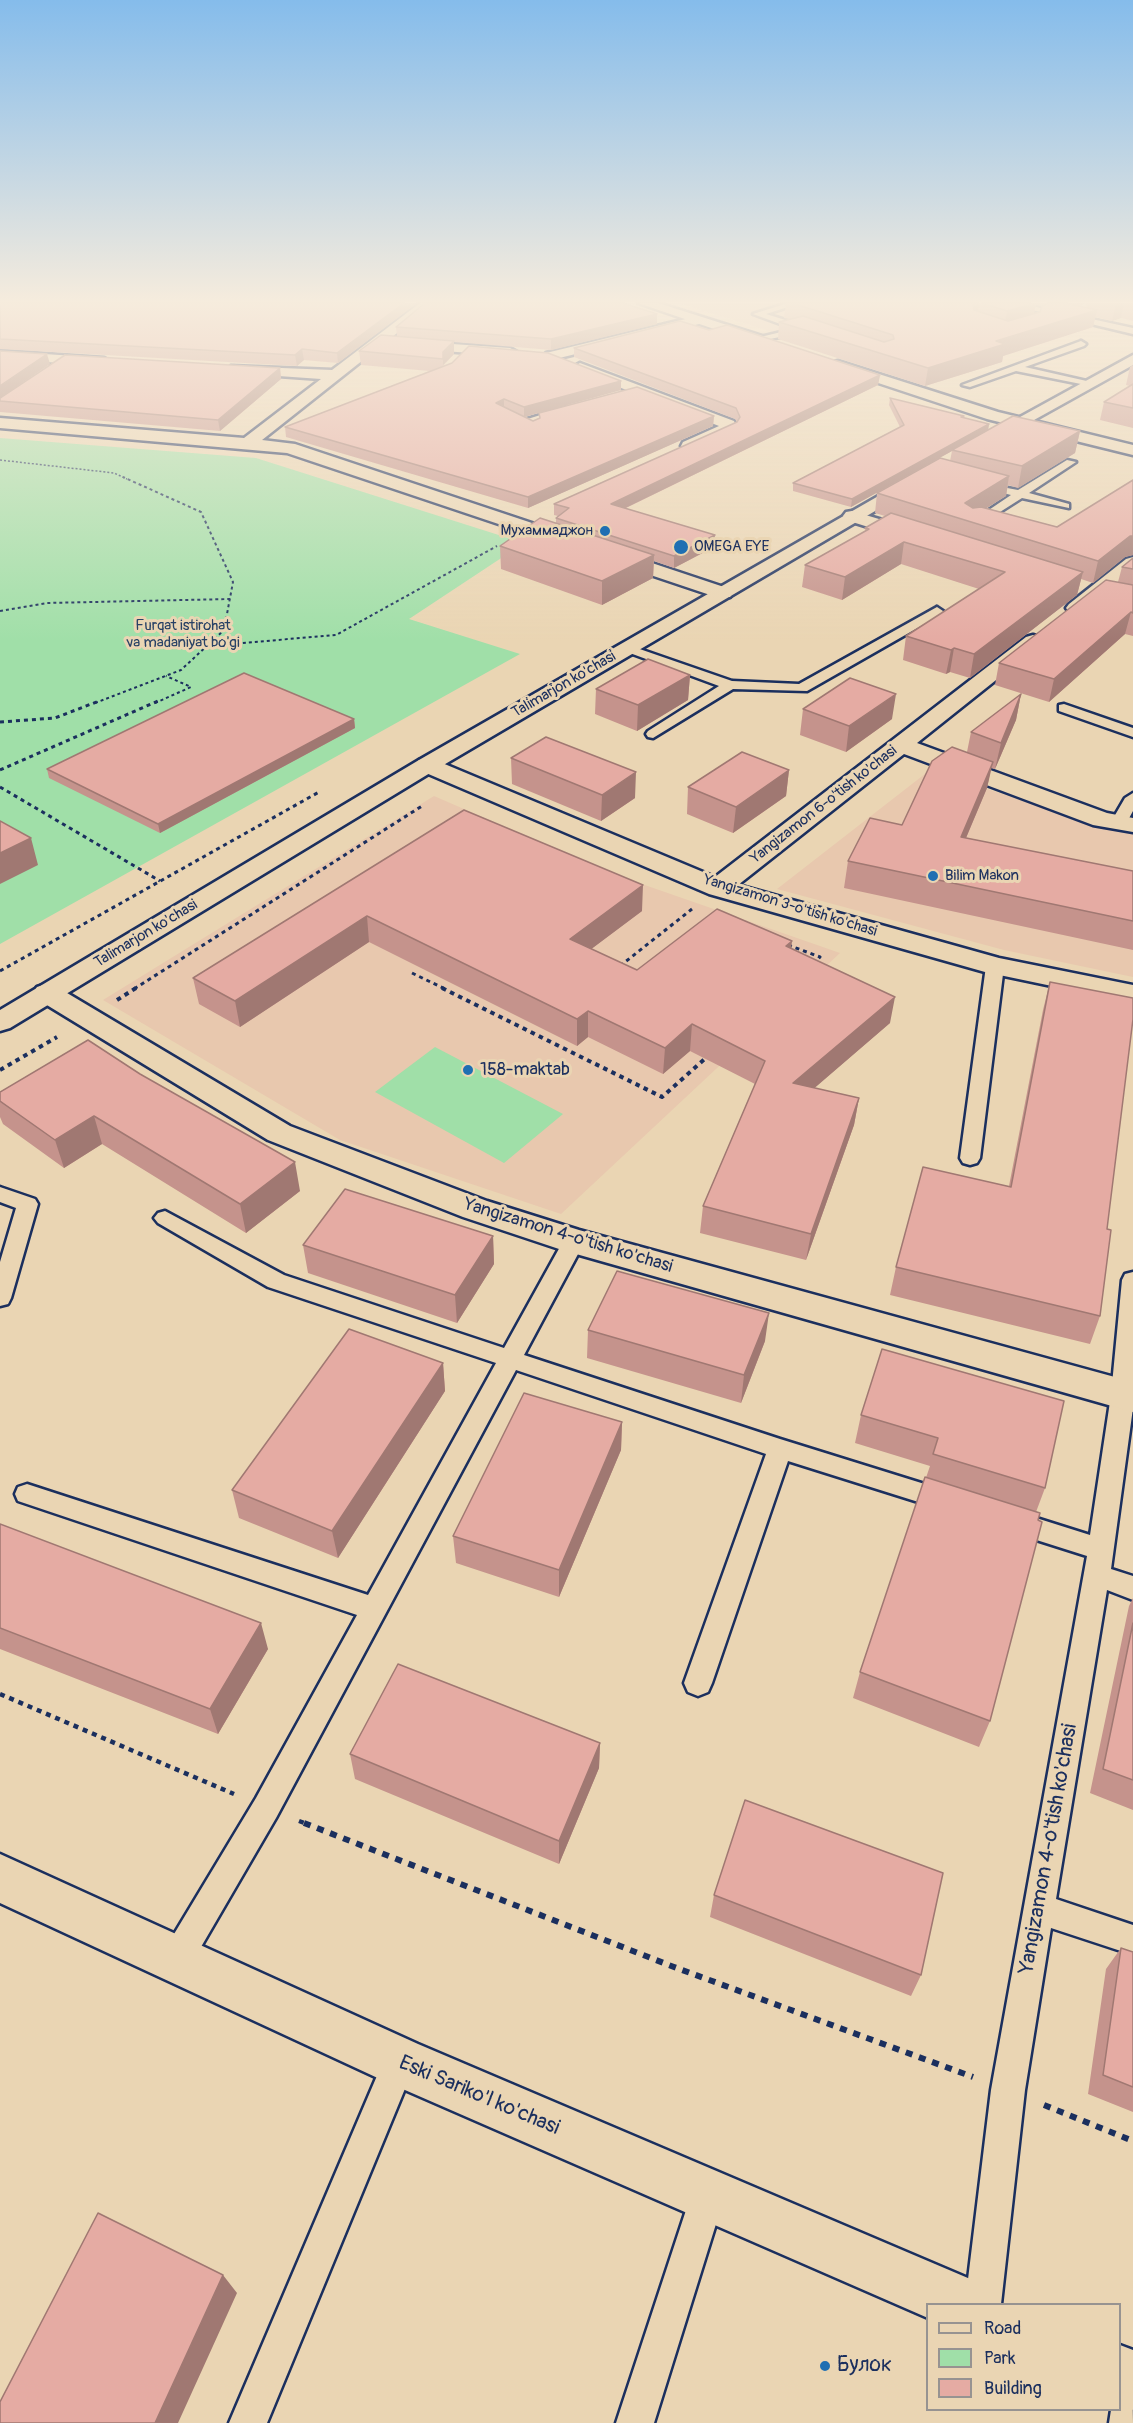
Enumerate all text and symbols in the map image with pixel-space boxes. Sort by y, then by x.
place label: Мухаммаджон [500,522,593,540]
marker: Мухаммаджон [598,524,612,538]
marker: OMEGA EYE [672,538,690,556]
place label: OMEGA EYE [694,538,769,556]
park label: Furqat istirohat va madaniyat bo'gi [126,617,240,652]
street label: Talimarjon ko'chasi [509,648,619,722]
street label: Yangizamon 6-o'tish ko'chasi [747,742,901,868]
place label: Bilim Makon [945,867,1019,885]
marker: Bilim Makon [926,869,940,883]
street label: Yangizamon 3-o'tish ko'chasi [701,871,879,941]
street label: Talimarjon ko'chasi [91,896,201,972]
place label: 158-maktab [480,1059,570,1081]
marker: 158-maktab [461,1063,475,1077]
street label: Yangizamon 4-o'tish ko'chasi [461,1194,675,1278]
street label: Yangizamon 4-o'tish ko'chasi [1015,1722,1083,1976]
street label: Eski Sariko'l ko'chasi [395,2051,563,2141]
legend [926,2303,1121,2411]
text: Road [984,2317,1021,2340]
text: Park [984,2347,1016,2370]
place label: Булок [837,2353,892,2379]
marker: Булок [818,2359,832,2373]
text: Building [984,2377,1042,2400]

